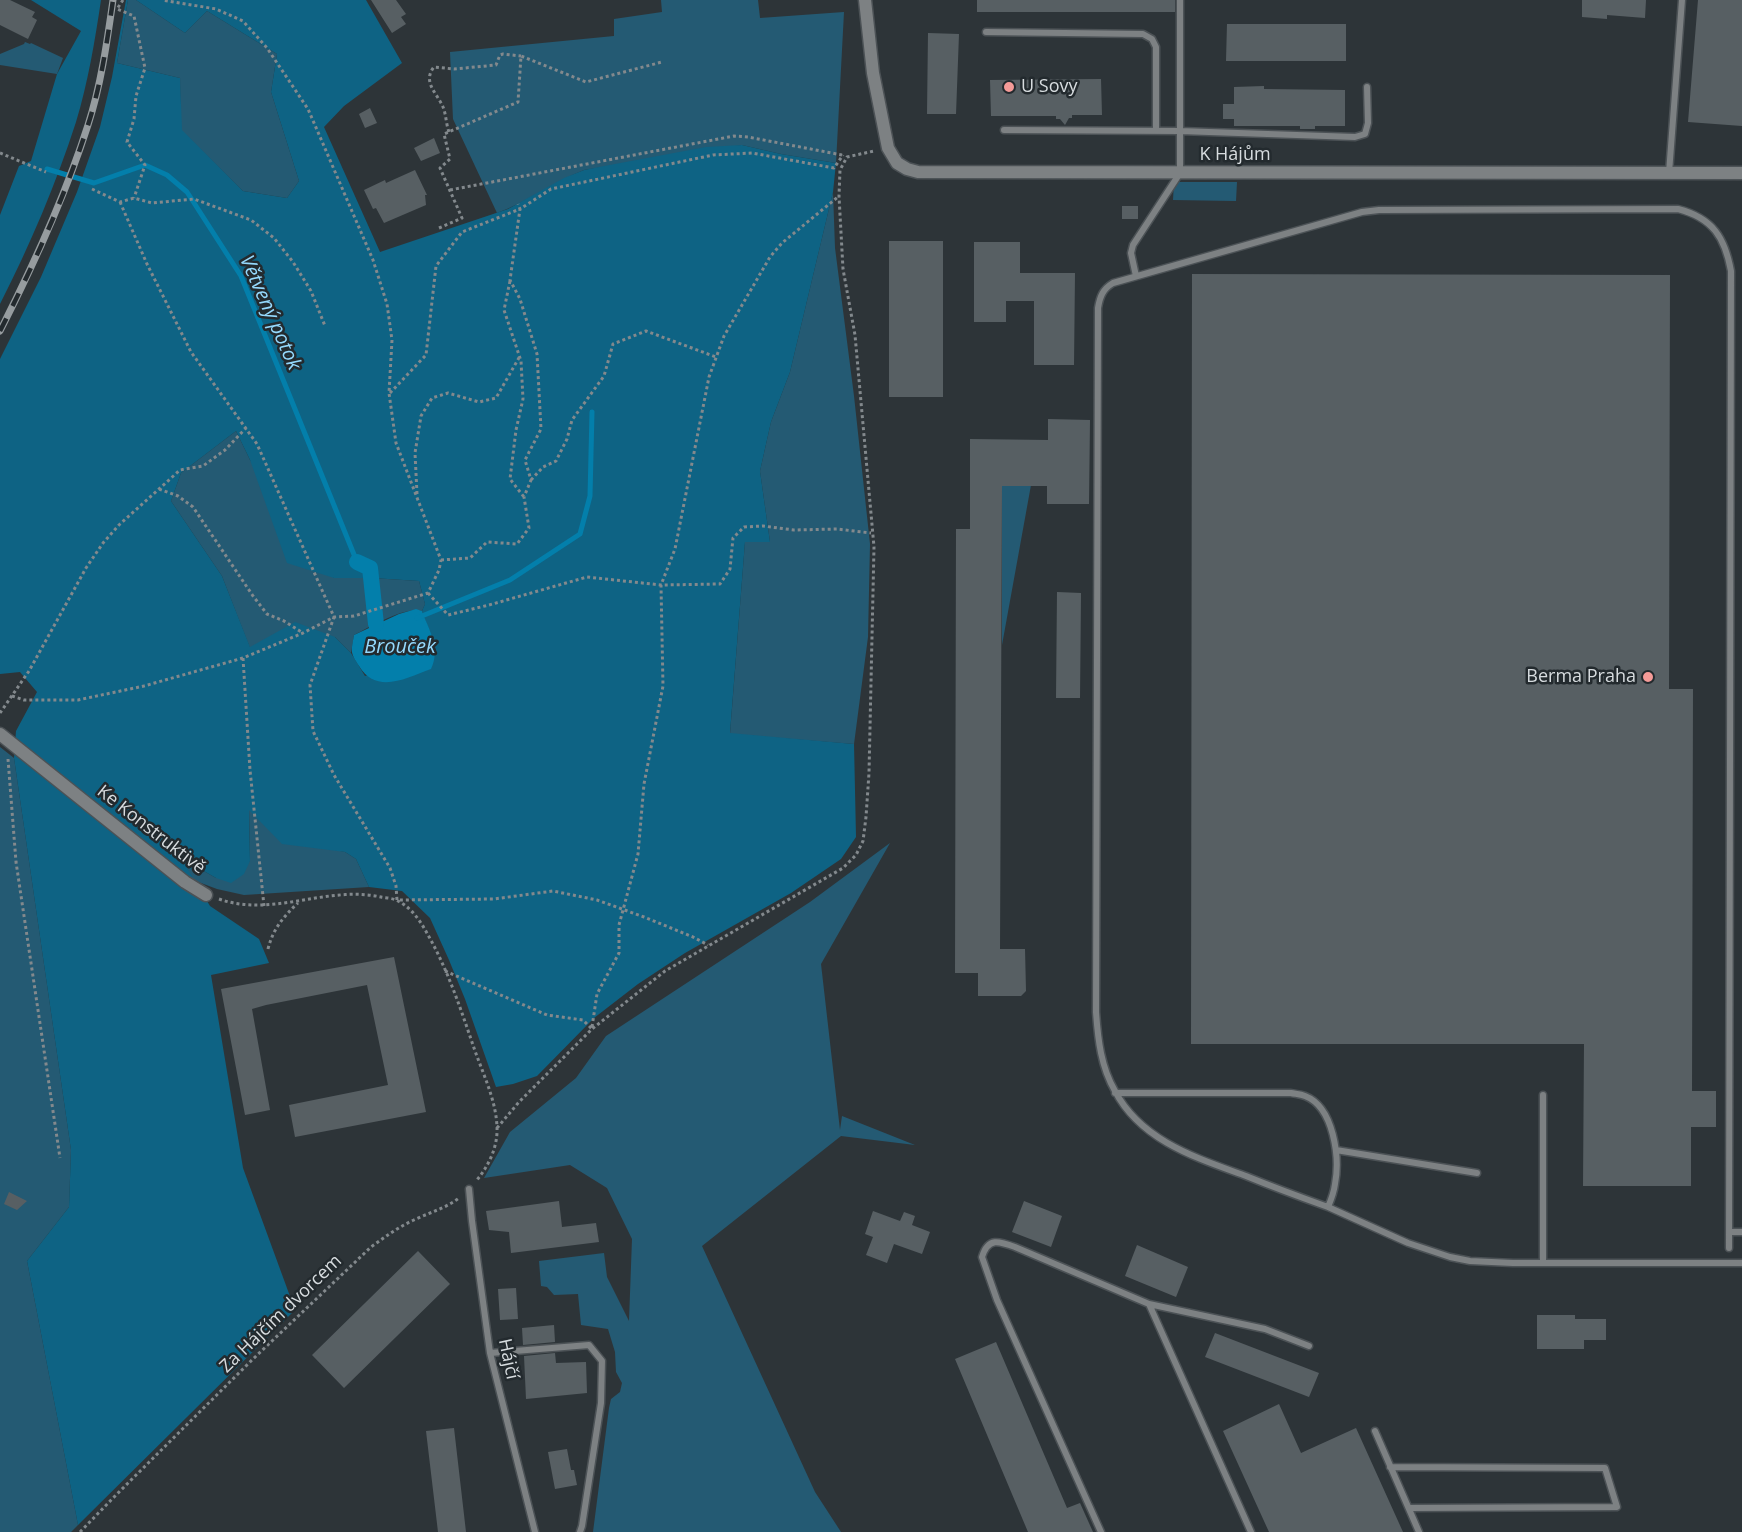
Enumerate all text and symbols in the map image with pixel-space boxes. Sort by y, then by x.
place label: U Sovy [1021,76,1078,98]
marker: U Sovy [1002,80,1016,94]
street label: K Hájům [1199,144,1271,166]
water label: Větvený potok [234,252,306,374]
water label: Brouček [364,635,436,659]
place label: Berma Praha [1526,666,1636,688]
marker: Berma Praha [1641,670,1655,684]
street label: Ke Konstruktivě [93,781,209,879]
street label: Za Hájčím dvorcem [216,1250,346,1378]
street label: Hájčí [493,1337,523,1381]

